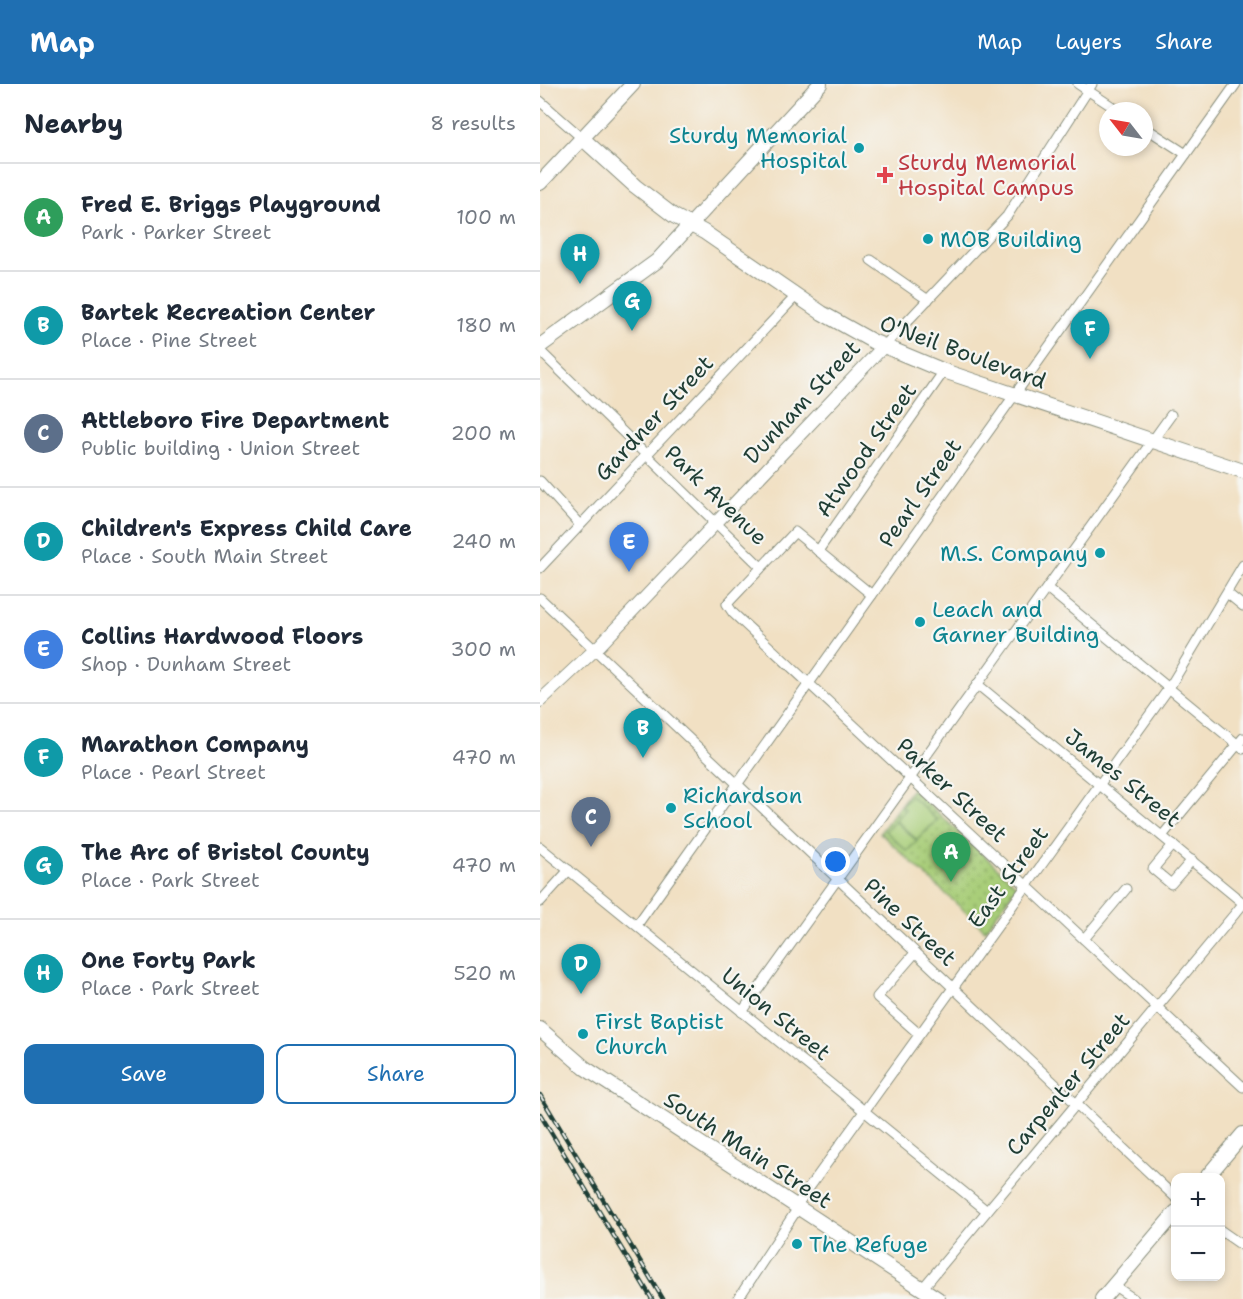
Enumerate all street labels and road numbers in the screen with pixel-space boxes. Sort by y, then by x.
street label: O'Neil Boulevard [876,308,1050,396]
street label: Dunham Street [737,334,867,470]
street label: Gardner Street [588,349,720,487]
street label: Atwood Street [809,377,923,523]
street label: Pearl Street [872,433,968,553]
street label: Park Avenue [658,439,774,551]
street label: James Street [1059,722,1187,834]
street label: Parker Street [891,731,1013,849]
street label: East Street [961,820,1055,934]
street label: Pine Street [857,872,963,972]
street label: Union Street [715,961,837,1067]
street label: Carpenter Street [1000,1007,1136,1161]
street label: South Main Street [658,1085,838,1215]

